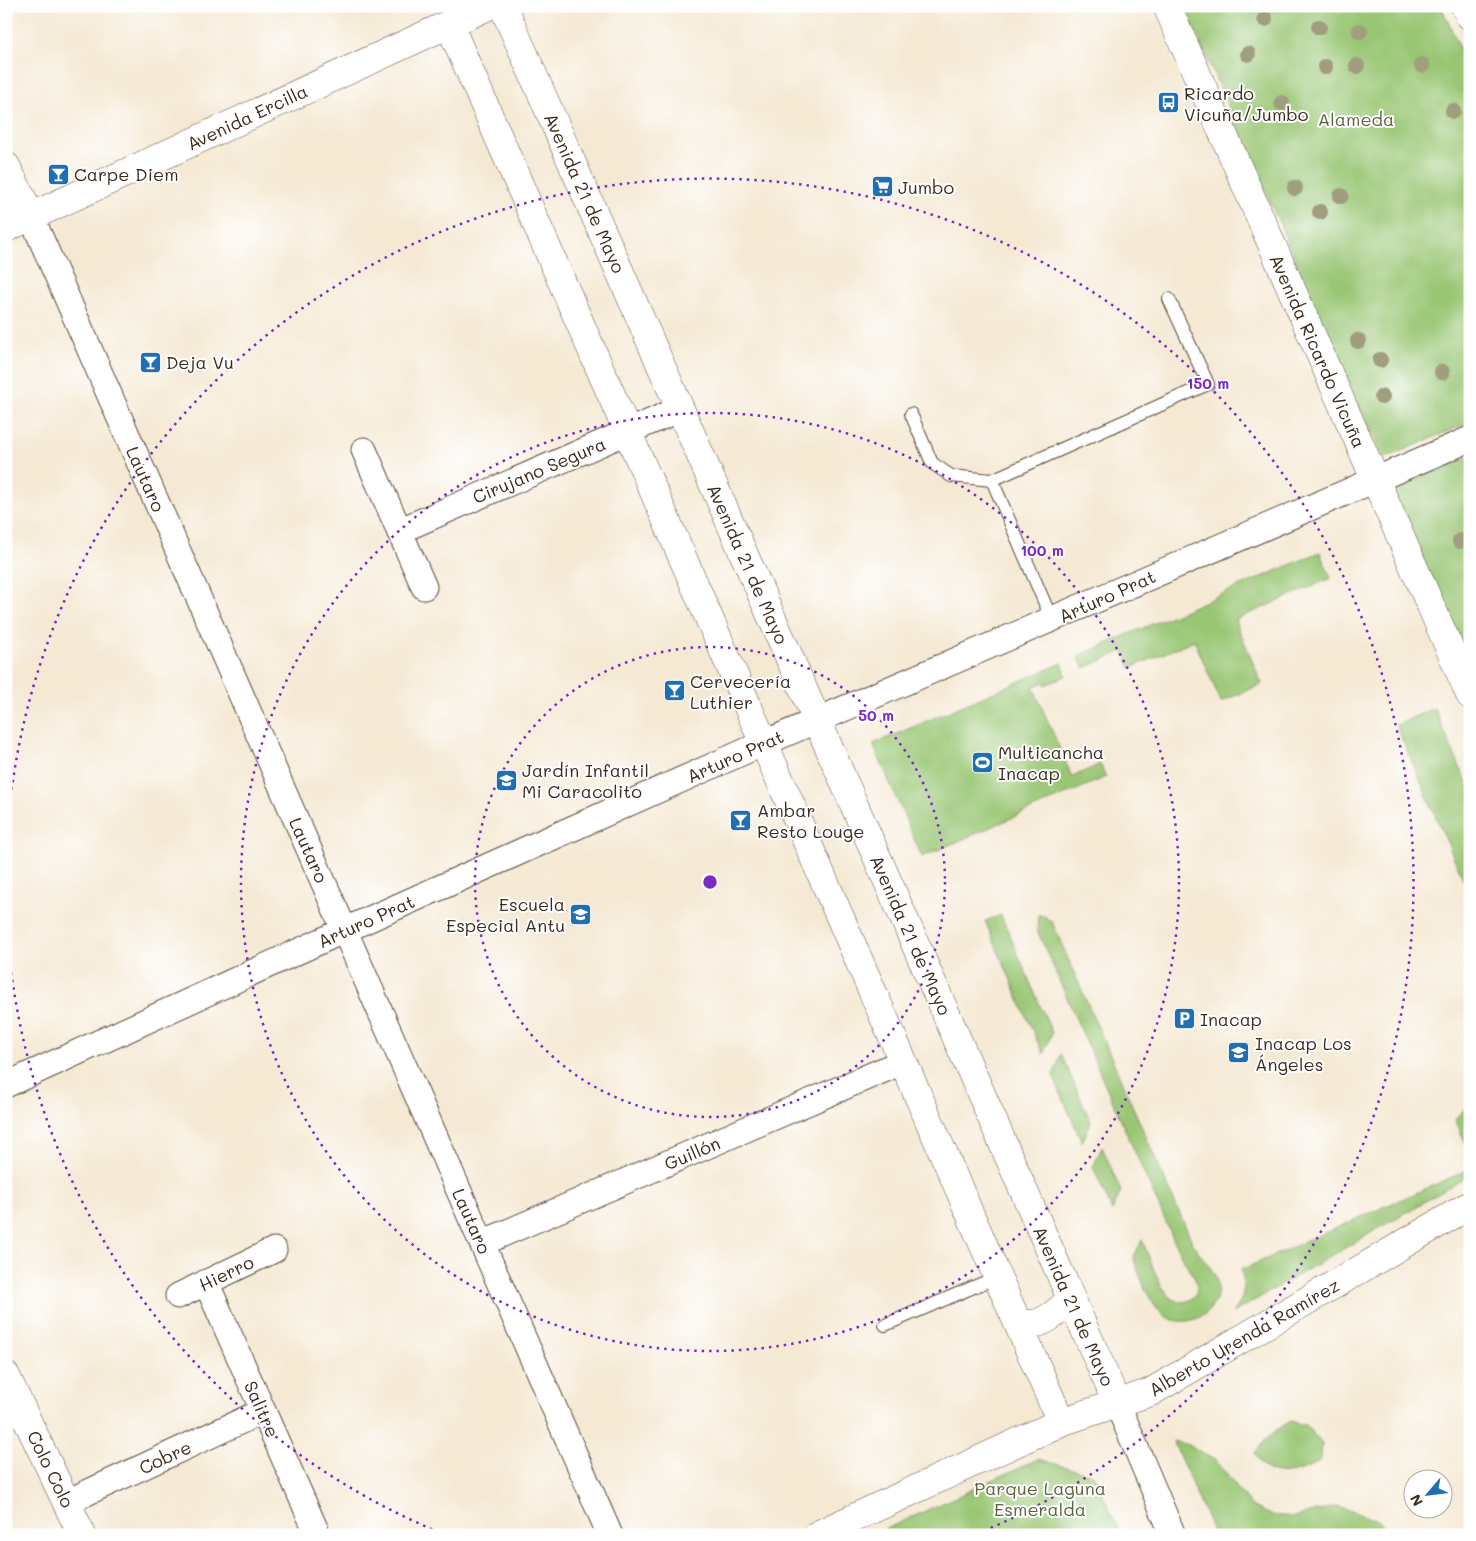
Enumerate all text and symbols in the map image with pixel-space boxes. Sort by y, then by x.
street label: Avenida Ercilla [183,78,311,156]
place label: Ricardo Vicuña/Jumbo [1184,81,1309,126]
bus stop icon: Ricardo Vicuña/Jumbo [1156,91,1180,115]
park label: Alameda [1318,107,1394,131]
street label: Avenida 21 de Mayo [539,109,631,277]
bar icon: Carpe Diem [46,162,70,186]
place label: Carpe Diem [74,162,178,186]
supermarket icon: Jumbo [870,175,894,199]
place label: Jumbo [898,175,955,199]
street label: Avenida Ricardo Vicuña [1264,250,1372,452]
bar icon: Deja Vu [138,350,162,374]
place label: Deja Vu [166,350,234,374]
text: 150 m [1187,373,1229,393]
street label: Cirujano Segura [469,431,609,509]
street label: Lautaro [121,442,171,516]
street label: Avenida 21 de Mayo [702,480,794,648]
text: 100 m [1020,540,1064,560]
street label: Arturo Prat [1055,564,1159,628]
place label: Cervecería Luthier [690,669,791,714]
bar icon: Cervecería Luthier [662,679,686,703]
text: 50 m [858,705,894,725]
street label: Arturo Prat [683,724,787,788]
place label: Multicancha Inacap [998,740,1104,785]
sports icon: Multicancha Inacap [970,750,994,774]
place label: Jardín Infantil Mi Caracolito [522,758,649,803]
school or university icon: Jardín Infantil Mi Caracolito [494,768,518,792]
place label: Ambar Resto Louge [757,798,864,843]
bar icon: Ambar Resto Louge [729,808,753,832]
street label: Lautaro [284,813,334,887]
street label: Avenida 21 de Mayo [865,851,957,1019]
centre of rings [701,873,719,891]
street label: Arturo Prat [314,889,418,953]
place label: Escuela Especial Antu [446,892,565,937]
school or university icon: Escuela Especial Antu [569,902,593,926]
parking icon: Inacap [1172,1007,1196,1031]
place label: Inacap [1200,1007,1262,1031]
place label: Inacap Los Ángeles [1255,1031,1352,1076]
school or university icon: Inacap Los Ángeles [1227,1041,1251,1065]
street label: Guillón [660,1131,724,1175]
street label: Lautaro [447,1184,497,1258]
street label: Avenida 21 de Mayo [1028,1222,1120,1390]
street label: Hierro [195,1249,258,1297]
street label: Alberto Urenda Ramírez [1144,1272,1344,1402]
street label: Salitre [239,1377,285,1441]
street label: Colo Colo [22,1426,80,1512]
street label: Cobre [135,1434,195,1480]
north arrow [1404,1468,1454,1518]
park label: Parque Laguna Esmeralda [974,1476,1106,1521]
text: N [1405,1491,1427,1509]

